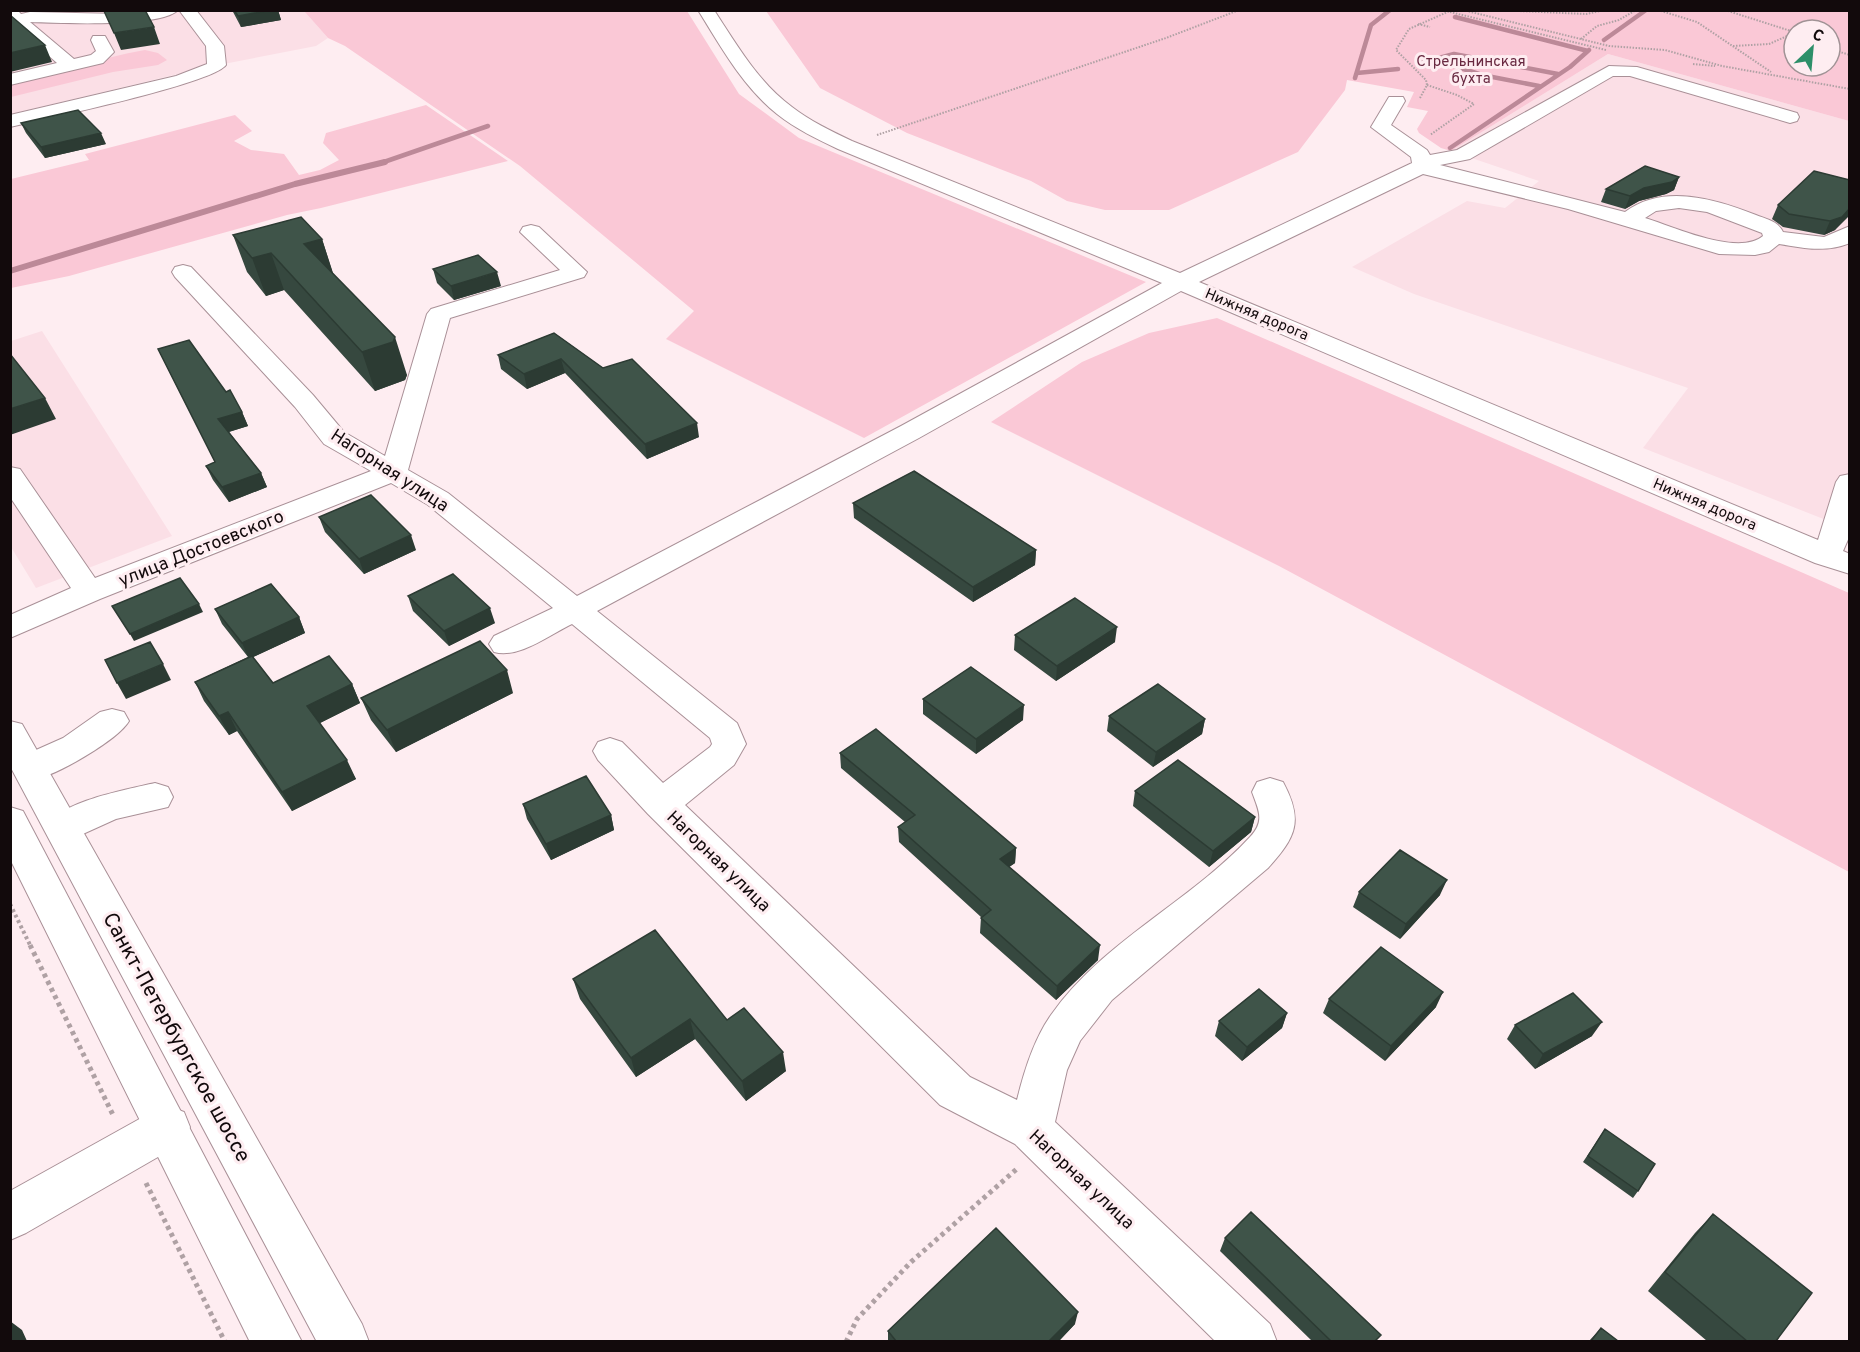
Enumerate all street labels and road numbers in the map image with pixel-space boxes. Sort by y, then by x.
street label: Нижняя дорога [1202,285,1311,346]
street label: Нагорная улица [326,425,453,518]
street label: Нижняя дорога [1650,475,1759,536]
street label: улица Достоевского [116,506,288,593]
street label: Нагорная улица [661,806,775,918]
street label: Санкт-Петербургское шоссе [96,908,256,1167]
street label: Нагорная улица [1023,1125,1139,1235]

